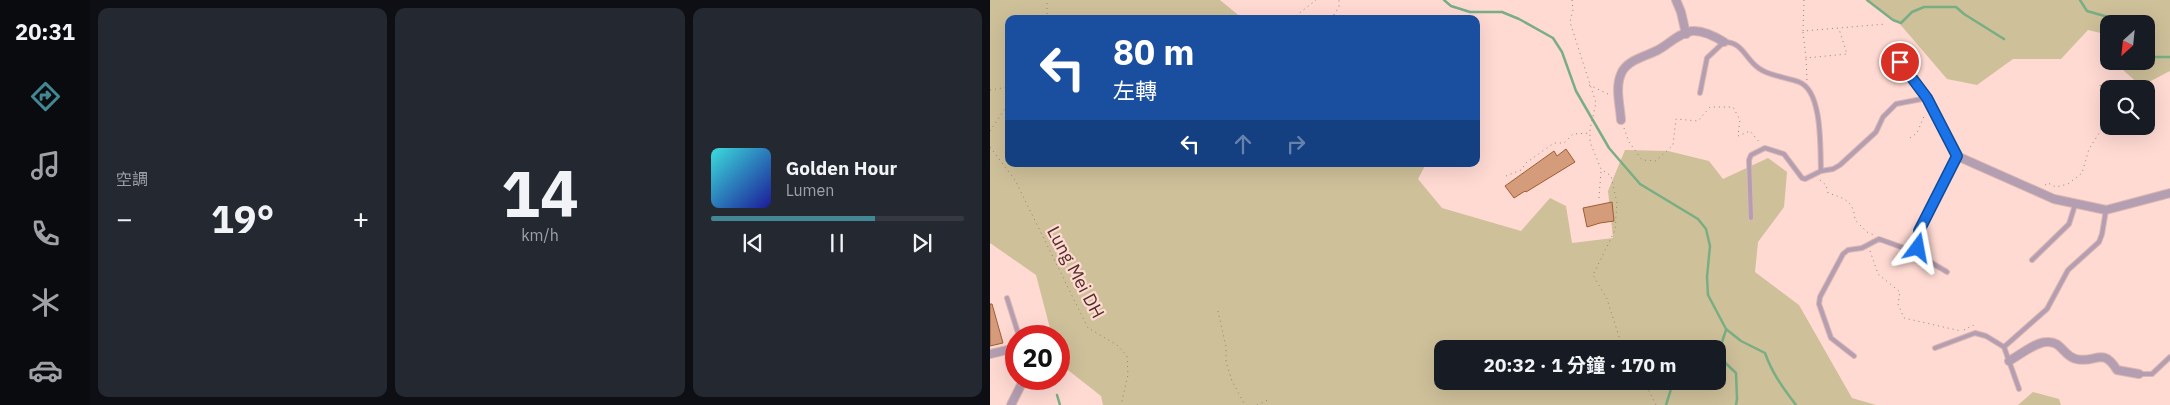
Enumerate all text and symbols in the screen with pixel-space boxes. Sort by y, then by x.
north arrow [2100,15,2155,70]
map controls [2100,15,2155,135]
text: 20:31 [15,17,75,46]
text: 80 m [1113,29,1195,75]
icon: left [1030,35,1095,100]
pin [1879,41,1921,83]
icon: arrive [1886,48,1914,76]
text: 左轉 [1113,76,1157,105]
icon: directions [28,79,63,114]
button: search [2100,80,2155,135]
icon: left [1176,130,1204,158]
icon: ahead [1229,130,1257,158]
icon: right [1282,130,1310,158]
icon: music [28,148,63,183]
text: 14 [501,150,579,235]
text: Golden Hour [786,156,897,180]
text: 空調 [116,169,148,189]
text: Lumen [786,180,834,200]
text: 19° [211,194,274,243]
text: − [116,200,133,237]
text: + [353,200,369,237]
icon: phone [28,216,63,251]
position arrow [1891,221,1943,273]
street label: Lung Mei DH [1042,222,1110,322]
text: km/h [521,225,559,245]
icon: previous [739,229,767,257]
icon: pause [823,229,851,257]
icon: next [908,229,936,257]
icon: climate [28,285,63,320]
speed limit sign: 20 [1005,325,1070,390]
icon: car [28,353,63,388]
text: 20:32 · 1 分鐘 · 170 m [1484,353,1676,377]

